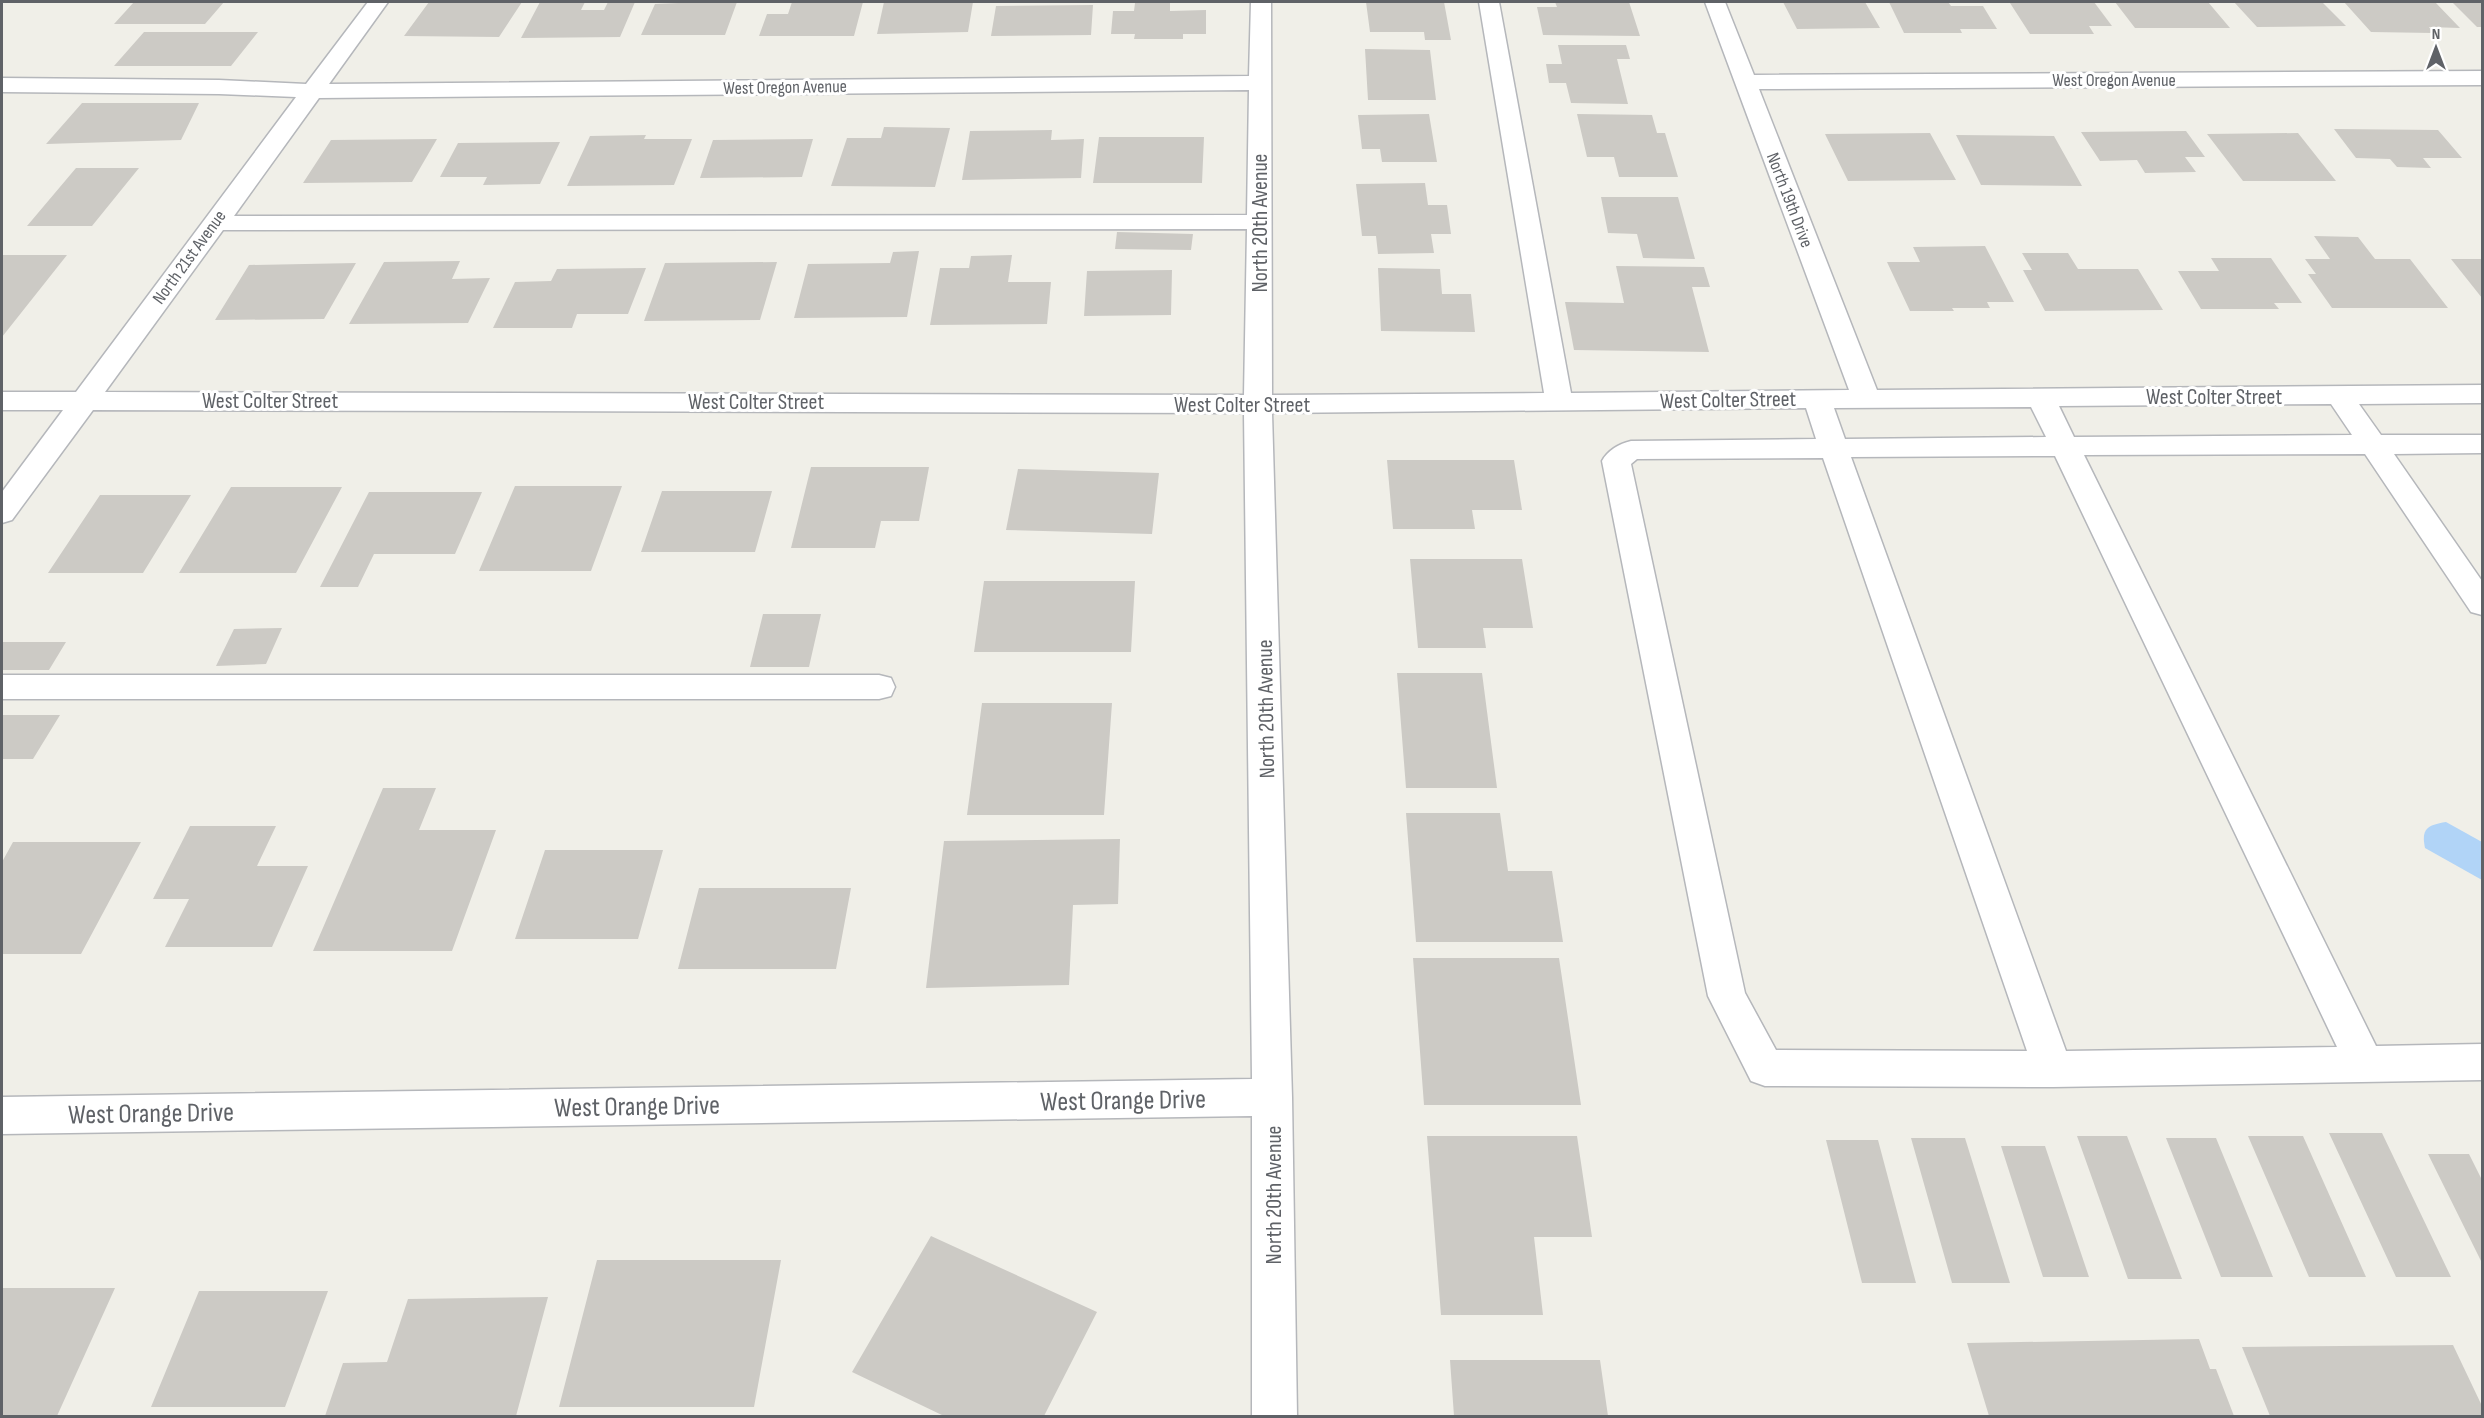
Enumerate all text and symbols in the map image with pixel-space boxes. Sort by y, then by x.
north arrow [2406,18,2466,78]
text: N [2432,25,2440,44]
street label: West Oregon Avenue [2052,70,2176,91]
street label: West Oregon Avenue [723,76,847,99]
street label: North 19th Drive [1762,150,1817,251]
street label: North 20th Avenue [1247,154,1274,292]
street label: North 21st Avenue [148,206,230,308]
street label: West Colter Street [2146,384,2282,411]
street label: West Colter Street [1660,386,1797,415]
street label: West Colter Street [202,388,338,415]
street label: West Colter Street [688,389,824,416]
street label: West Colter Street [1174,392,1310,419]
street label: North 20th Avenue [1252,639,1281,779]
street label: West Orange Drive [1040,1084,1206,1118]
street label: West Orange Drive [554,1090,720,1124]
street label: West Orange Drive [68,1097,234,1131]
street label: North 20th Avenue [1261,1126,1288,1264]

